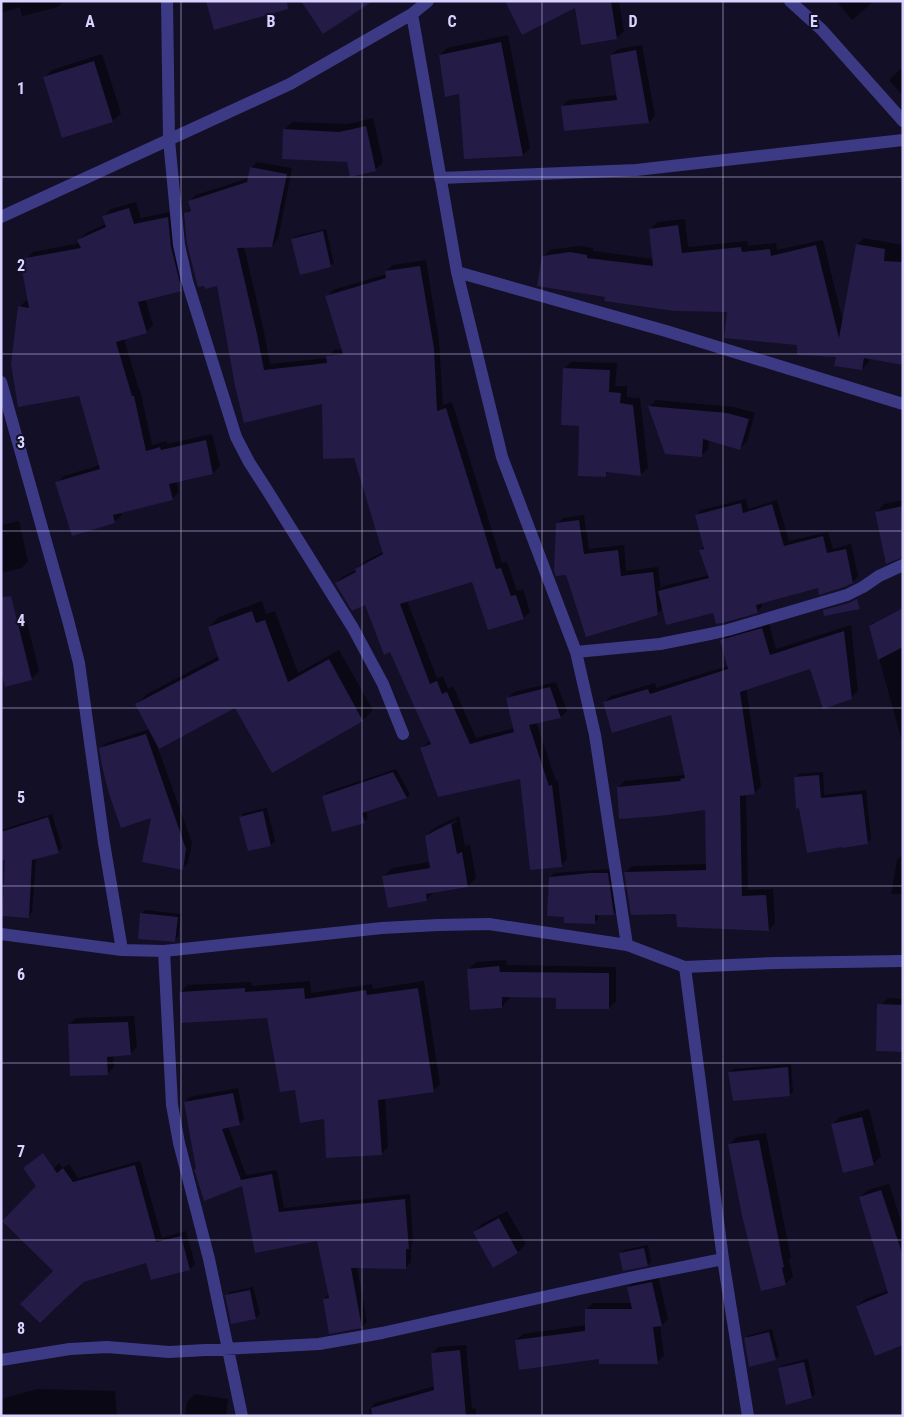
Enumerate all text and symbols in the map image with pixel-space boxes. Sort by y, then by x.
text: A [85,12,95,31]
text: B [267,12,276,31]
text: C [447,12,457,31]
text: D [628,12,638,31]
text: E [810,12,818,31]
text: 1 [17,79,25,98]
text: 2 [17,256,25,275]
text: 3 [17,433,25,452]
text: 4 [17,611,25,630]
text: 5 [17,788,25,807]
text: 6 [17,965,25,984]
text: 7 [17,1142,25,1161]
text: 8 [17,1319,25,1338]

